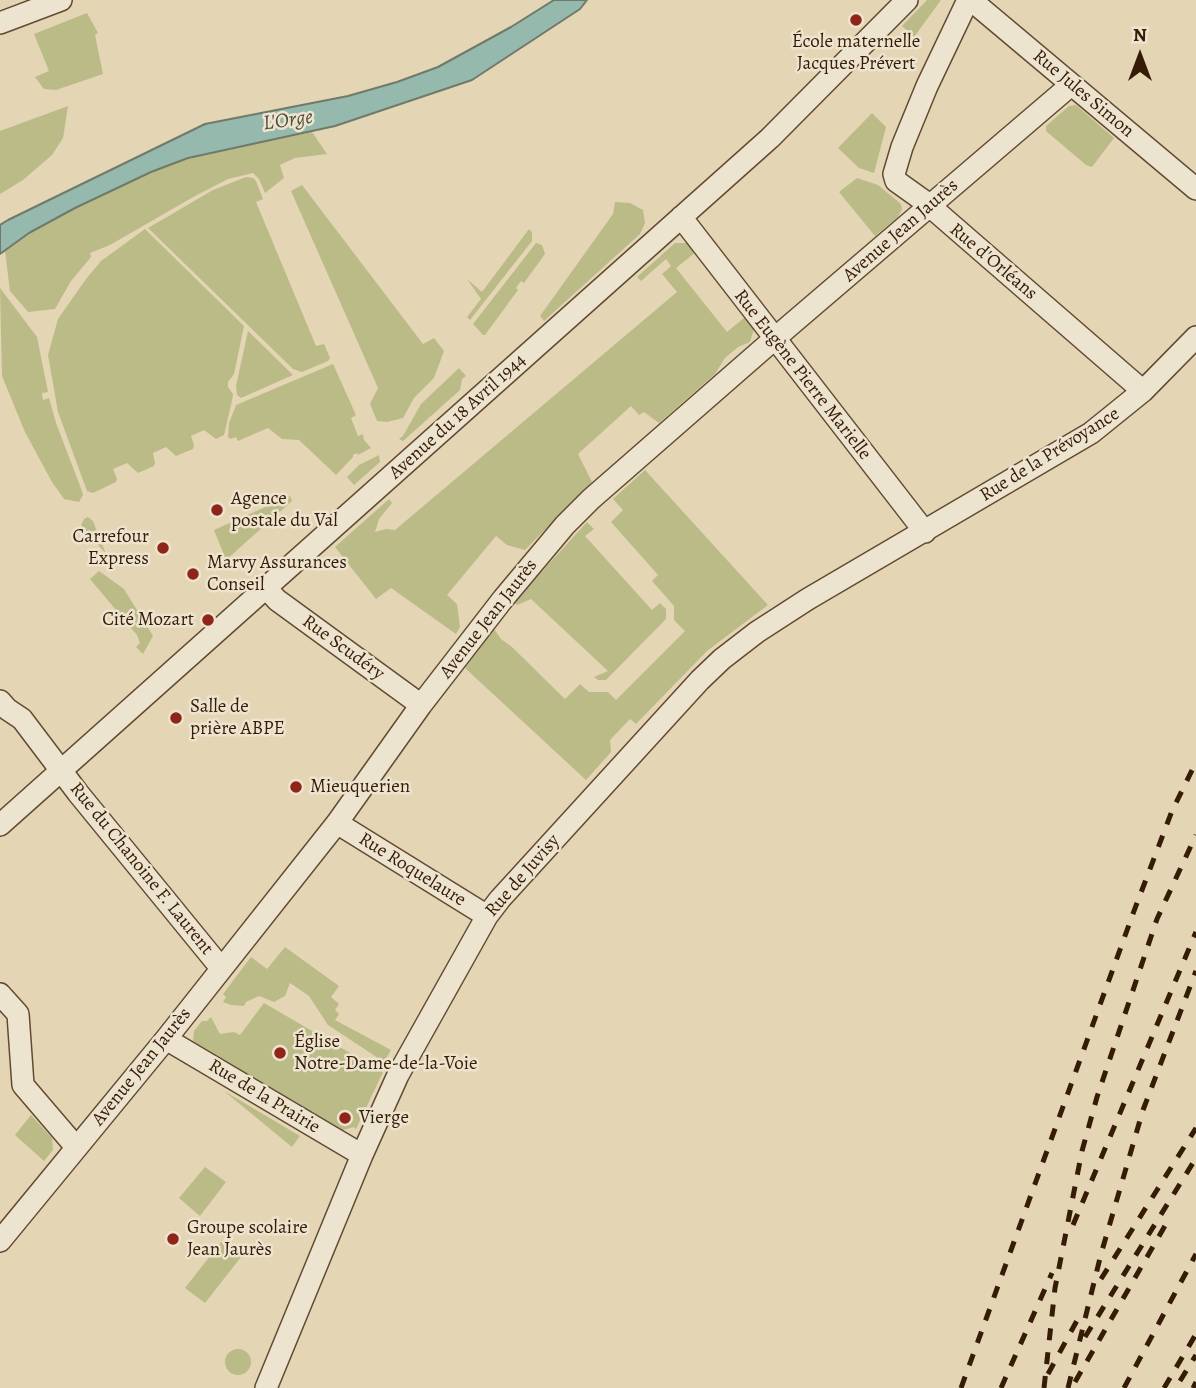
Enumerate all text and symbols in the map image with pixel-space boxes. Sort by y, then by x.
marker: École maternelle Jacques Prévert [848,12,864,28]
north arrow [1105,21,1175,91]
text: N [1133,22,1147,48]
place label: École maternelle Jacques Prévert [792,31,920,75]
street label: Rue Jules Simon [1028,45,1138,143]
water label: L'Orge [262,105,314,137]
street label: Avenue Jean Jaurès [839,175,963,287]
street label: Rue d'Orléans [944,219,1042,305]
street label: Rue Eugène Pierre Marielle [728,285,876,465]
street label: Avenue du 18 Avril 1944 [385,349,531,485]
street label: Rue de la Prévoyance [976,403,1124,507]
place label: Agence postale du Val [231,488,338,532]
marker: Agence postale du Val [209,502,225,518]
place label: Carrefour Express [72,526,149,570]
marker: Carrefour Express [155,540,171,556]
place label: Marvy Assurances Conseil [207,552,347,596]
street label: Avenue Jean Jaurès [435,555,543,683]
marker: Marvy Assurances Conseil [185,566,201,582]
place label: Cité Mozart [102,609,194,631]
street label: Rue Scudéry [297,610,389,686]
marker: Cité Mozart [200,612,216,628]
place label: Salle de prière ABPE [190,696,285,740]
marker: Salle de prière ABPE [168,710,184,726]
place label: Mieuquerien [310,776,410,798]
street label: Rue du Chanoine F. Laurent [64,778,218,960]
marker: Mieuquerien [288,779,304,795]
street label: Rue Roquelaure [354,828,470,912]
street label: Rue de Juvisy [481,830,565,922]
street label: Avenue Jean Jaurès [87,1003,197,1131]
place label: Église Notre-Dame-de-la-Voie [294,1031,478,1075]
marker: Église Notre-Dame-de-la-Voie [272,1045,288,1061]
street label: Rue de la Prairie [204,1055,324,1139]
place label: Vierge [359,1107,409,1129]
marker: Vierge [337,1110,353,1126]
place label: Groupe scolaire Jean Jaurès [187,1217,308,1261]
marker: Groupe scolaire Jean Jaurès [165,1231,181,1247]

